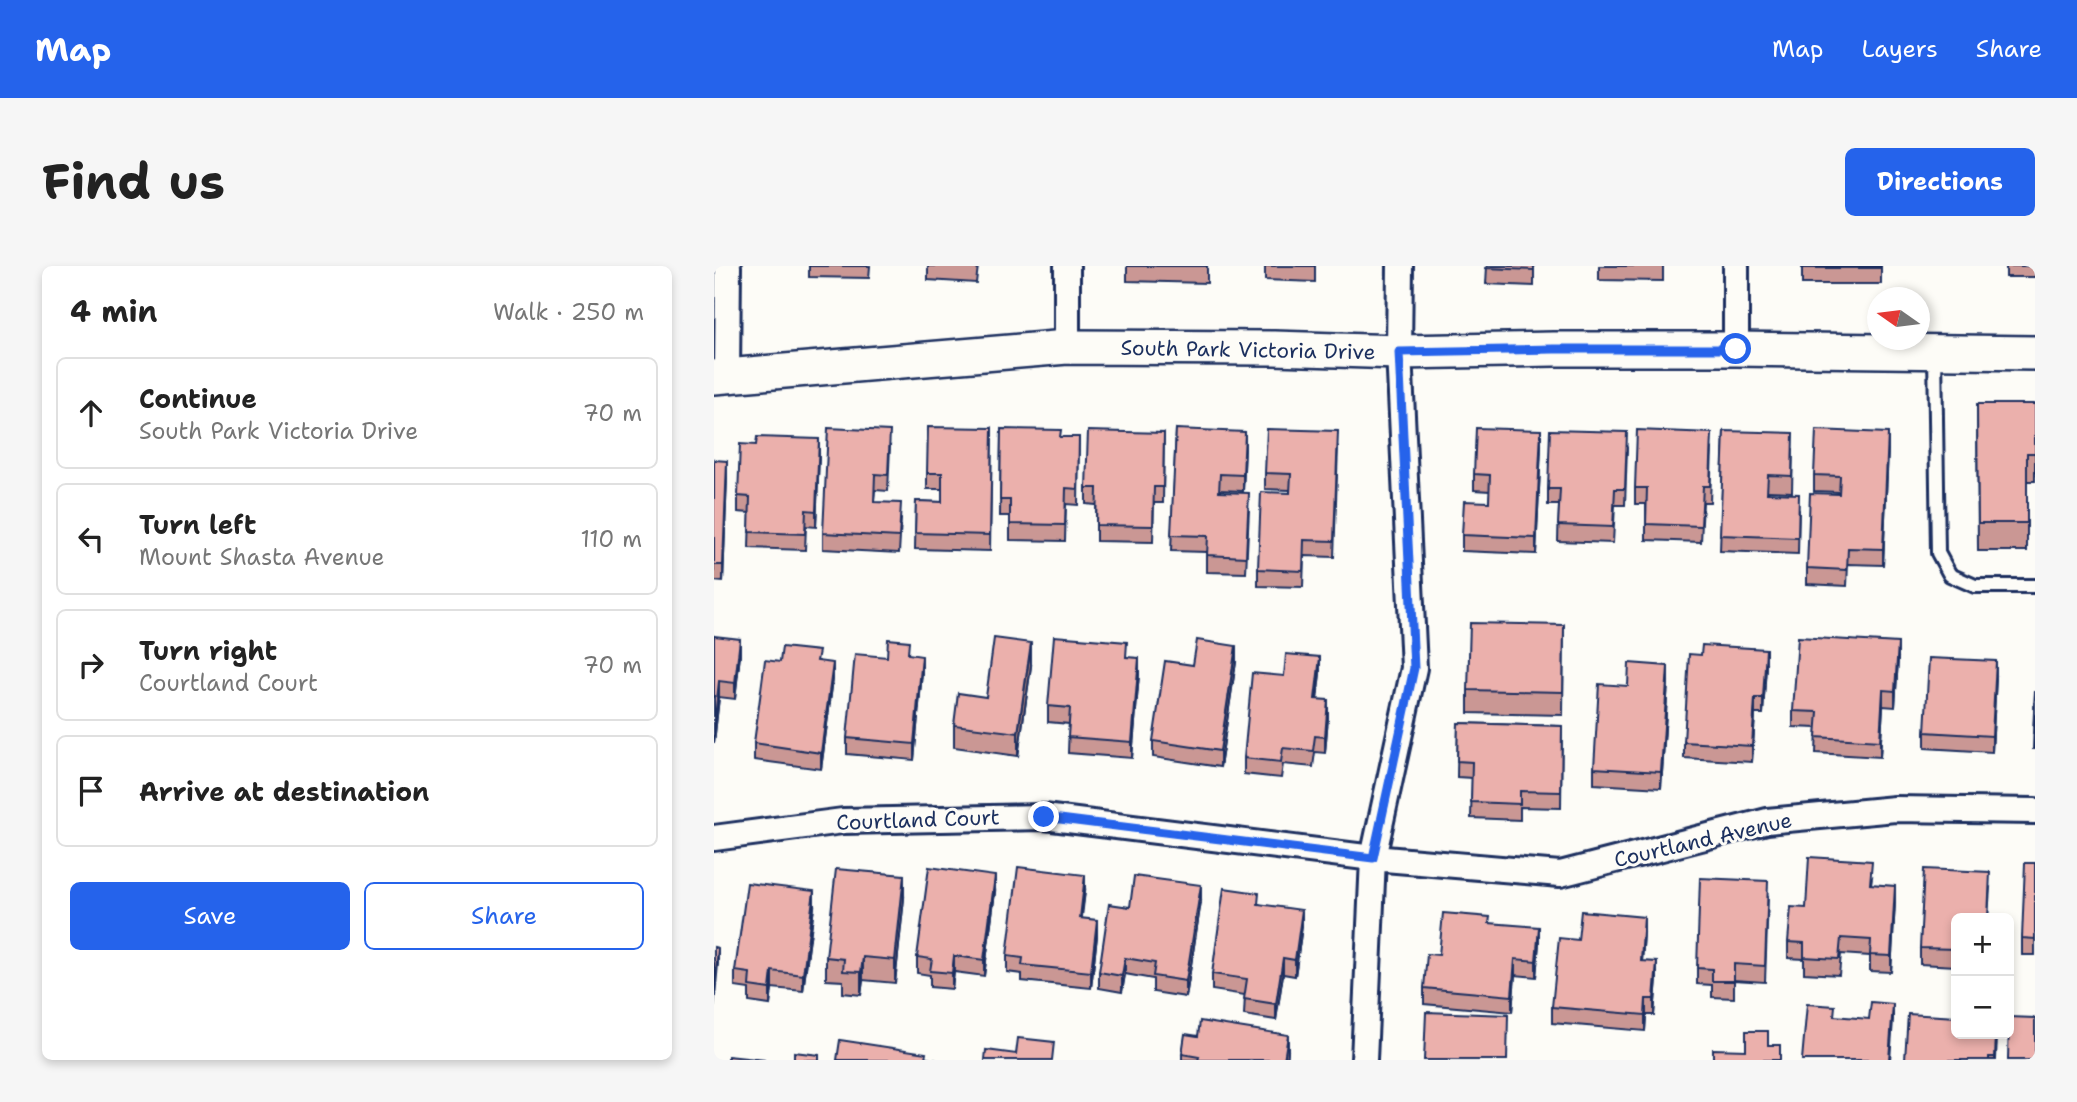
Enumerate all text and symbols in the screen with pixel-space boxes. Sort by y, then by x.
text: Map [35,27,111,72]
text: Map [1772,33,1823,65]
text: Layers [1861,33,1938,65]
text: Share [1976,33,2042,65]
button: Directions [1845,148,2035,216]
text: Find us [42,149,225,215]
north arrow [1867,287,1930,350]
text: 4 min [70,291,157,332]
text: Walk · 250 m [493,297,644,327]
route start [1720,333,1751,364]
street label: South Park Victoria Drive [1120,334,1376,366]
text: Continue [139,381,257,416]
icon: ahead [72,394,110,432]
text: 70 m [583,398,642,428]
text: South Park Victoria Drive [139,416,418,446]
text: Turn left [139,507,256,542]
icon: left [72,520,110,558]
text: 110 m [580,524,642,554]
text: Mount Shasta Avenue [139,542,385,572]
text: Turn right [139,633,277,668]
icon: right [72,646,110,684]
text: 70 m [583,650,642,680]
text: Courtland Court [139,668,318,698]
icon: arrive [72,772,110,810]
text: Arrive at destination [139,774,429,809]
route end [1028,801,1059,832]
street label: Courtland Court [836,803,1000,837]
street label: Courtland Avenue [1611,806,1795,874]
button: Save [70,882,350,950]
button: Share [364,882,644,950]
map controls [1951,913,2014,1039]
button: + [1951,913,2014,976]
button: − [1951,976,2014,1039]

